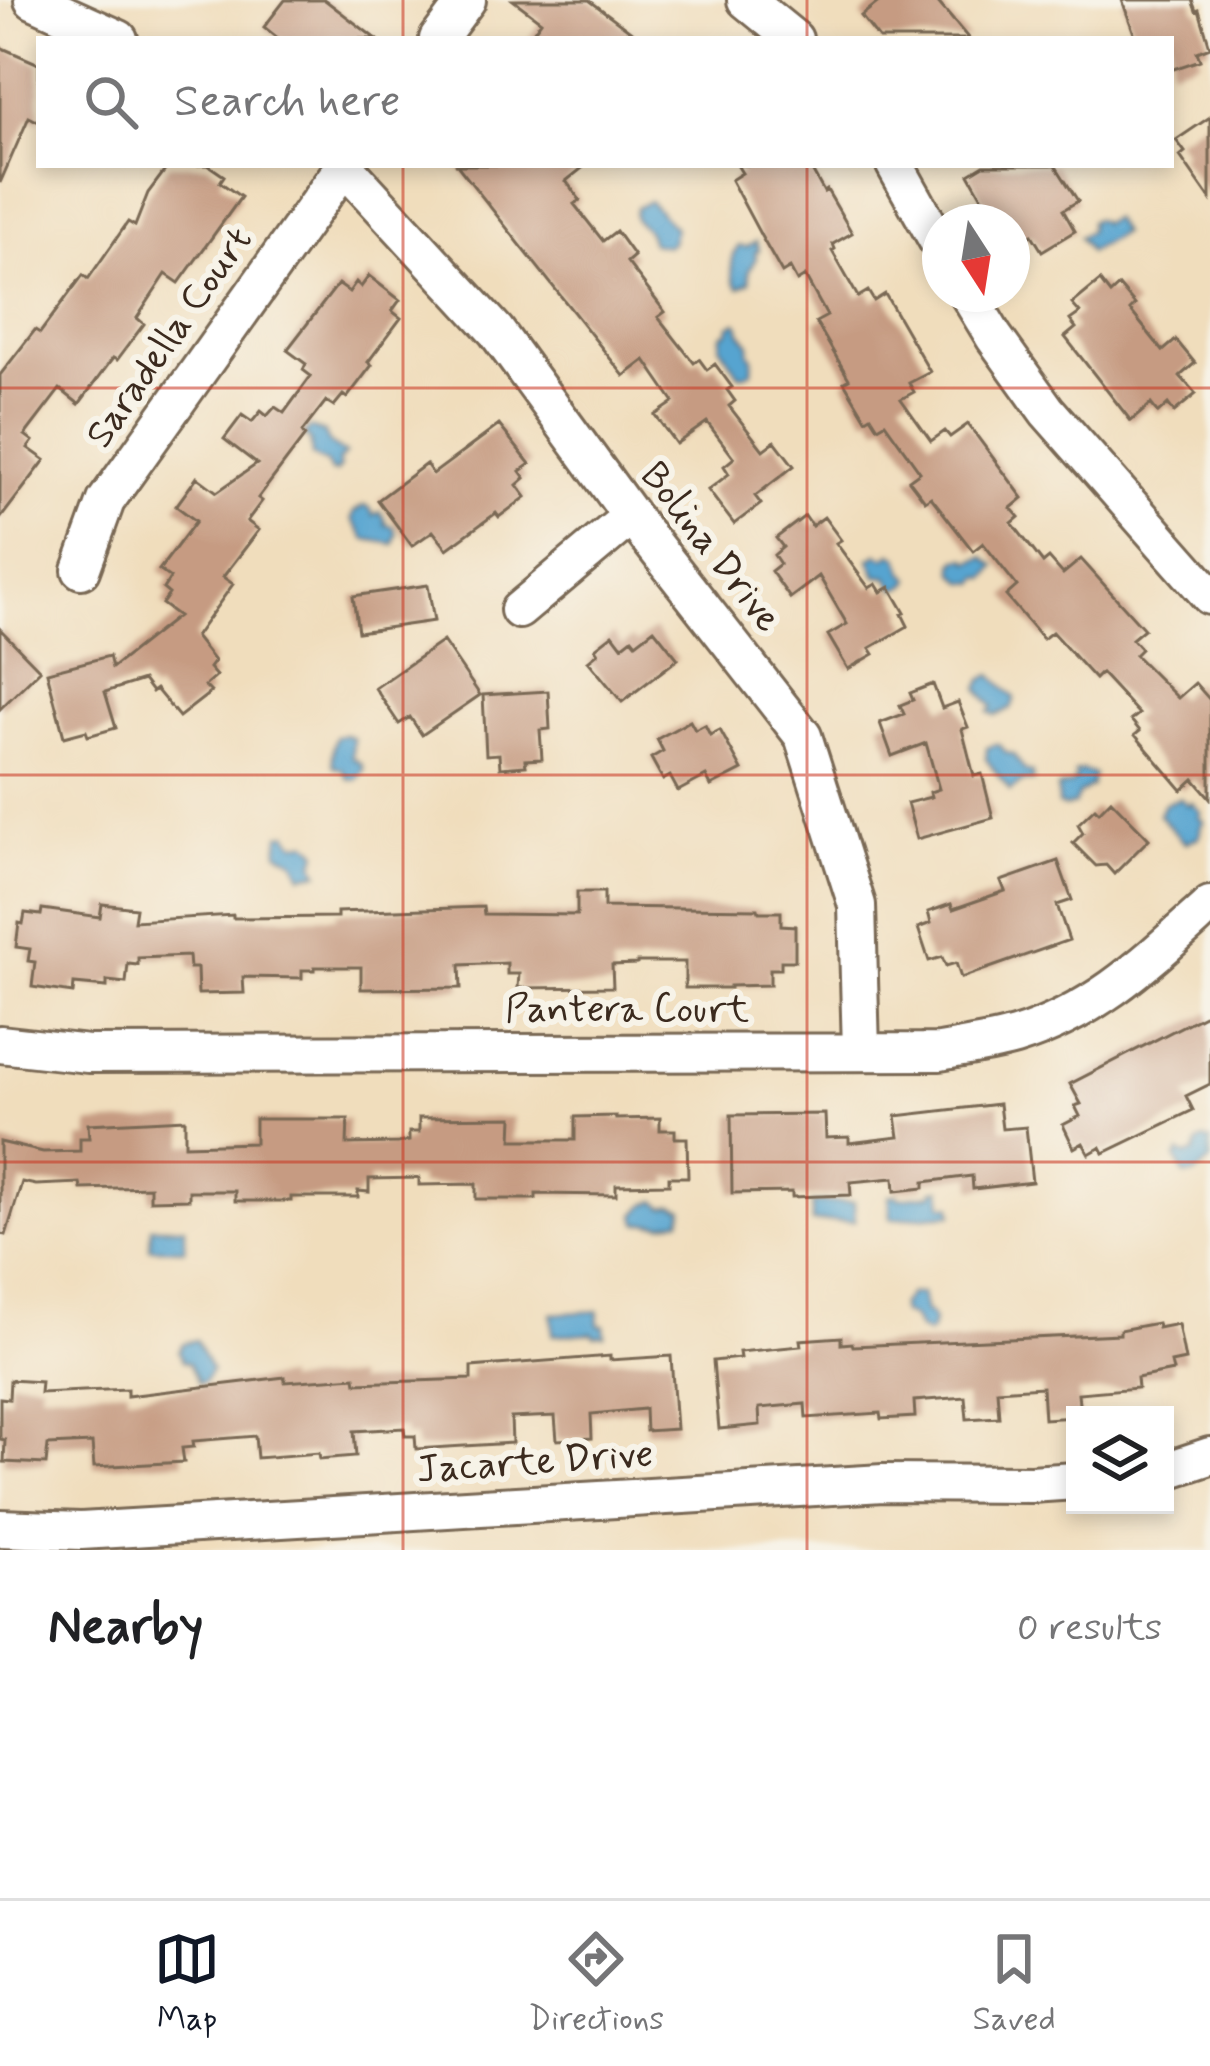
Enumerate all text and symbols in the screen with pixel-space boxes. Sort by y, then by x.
search box [36,36,1174,168]
icon: search [78,69,144,135]
text: Search here [174,73,401,132]
north arrow [922,204,1030,312]
street label: Saradella Court [75,217,265,459]
street label: Bolina Drive [628,452,792,644]
street label: Pantera Court [505,985,749,1036]
map controls [1066,1406,1174,1514]
button: layers [1066,1406,1174,1514]
street label: Jacarte Drive [415,1429,655,1497]
text: Nearby [48,1595,203,1661]
text: 0 results [1017,1603,1162,1654]
tab: Map [154,1926,220,2042]
tab: Directions [528,1926,664,2042]
tab: Saved [972,1926,1056,2042]

